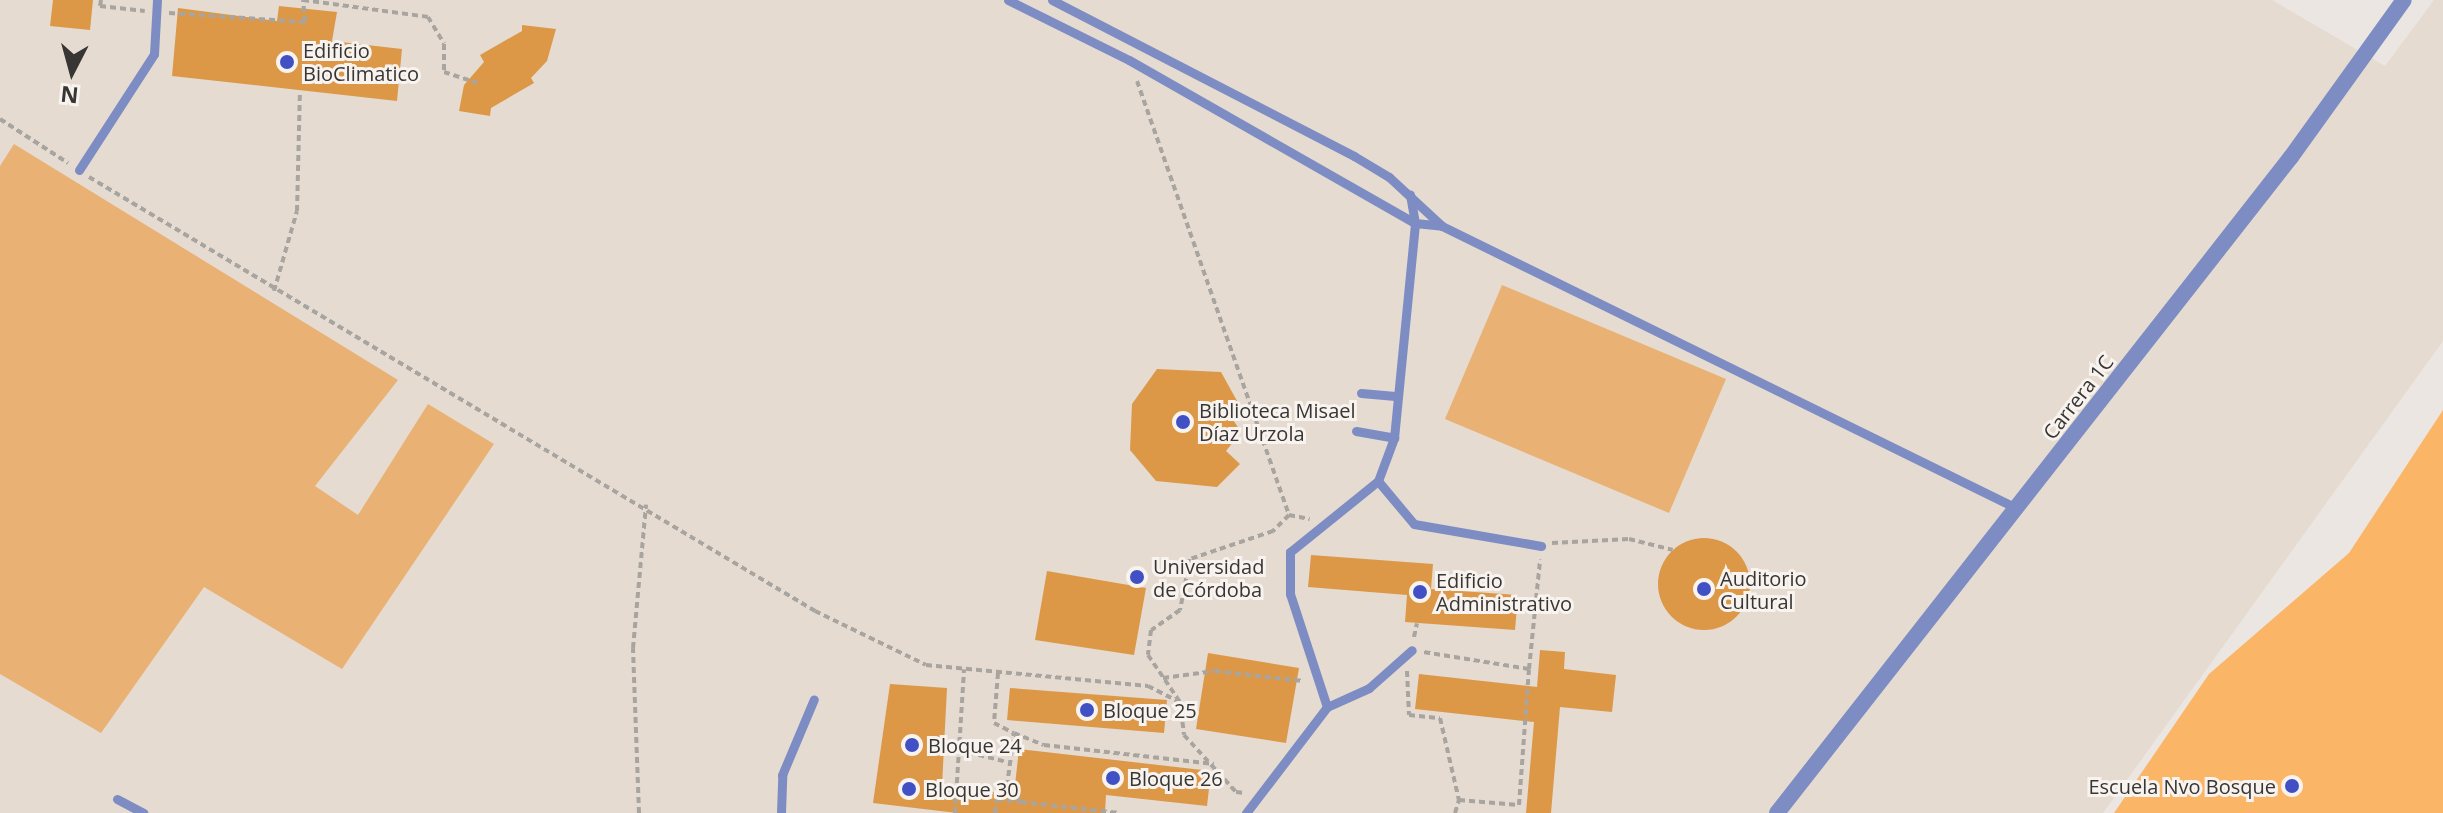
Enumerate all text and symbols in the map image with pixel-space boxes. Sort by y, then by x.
north arrow [32,32,112,112]
place label: Edificio BioClimatico [303,38,419,85]
marker: Edificio BioClimatico [278,53,296,71]
text: N [59,80,80,112]
street label: Carrera 1C [2038,350,2118,444]
place label: Biblioteca Misael Díaz Urzola [1199,398,1356,445]
marker: Biblioteca Misael Díaz Urzola [1174,413,1192,431]
place label: Universidad de Córdoba [1153,554,1264,601]
place label: Auditorio Cultural [1720,566,1807,613]
marker: Universidad de Córdoba [1128,568,1146,586]
place label: Edificio Administrativo [1436,568,1572,615]
marker: Auditorio Cultural [1695,580,1713,598]
marker: Edificio Administrativo [1411,583,1429,601]
place label: Bloque 25 [1103,698,1197,722]
marker: Bloque 25 [1078,701,1096,719]
place label: Bloque 24 [928,733,1022,757]
marker: Bloque 24 [903,736,921,754]
place label: Bloque 26 [1129,766,1223,790]
marker: Bloque 26 [1104,769,1122,787]
place label: Escuela Nvo Bosque [2088,774,2276,798]
place label: Bloque 30 [925,777,1019,801]
marker: Escuela Nvo Bosque [2283,777,2301,795]
marker: Bloque 30 [900,780,918,798]

